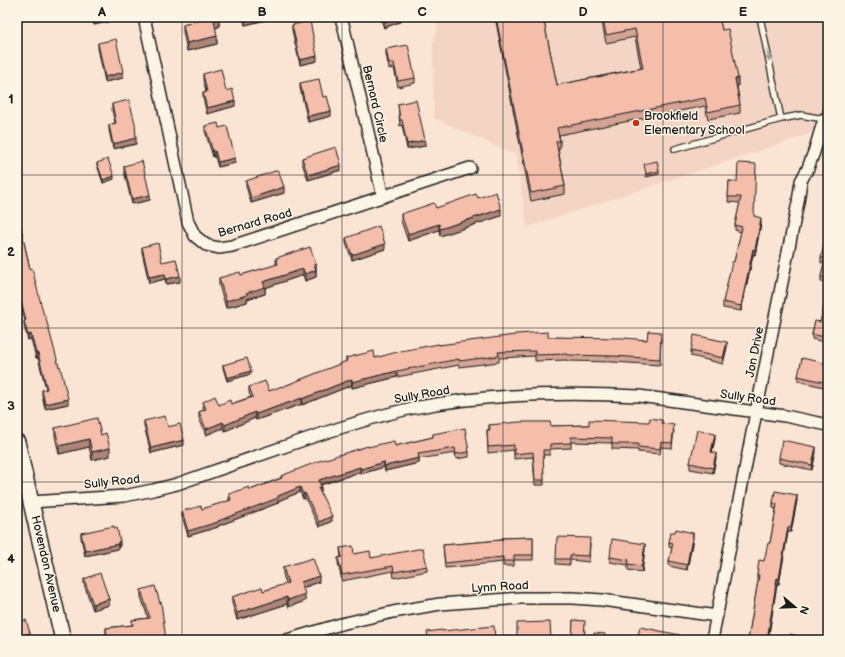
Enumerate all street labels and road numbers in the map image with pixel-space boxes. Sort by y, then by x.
street label: Bernard Circle [359,64,391,144]
street label: Bernard Road [216,205,294,241]
street label: Jon Drive [743,326,767,378]
street label: Sully Road [393,383,451,407]
street label: Sully Road [719,387,777,409]
street label: Sully Road [83,472,141,492]
street label: Hovendon Avenue [28,514,64,614]
street label: Lynn Road [471,578,529,596]

